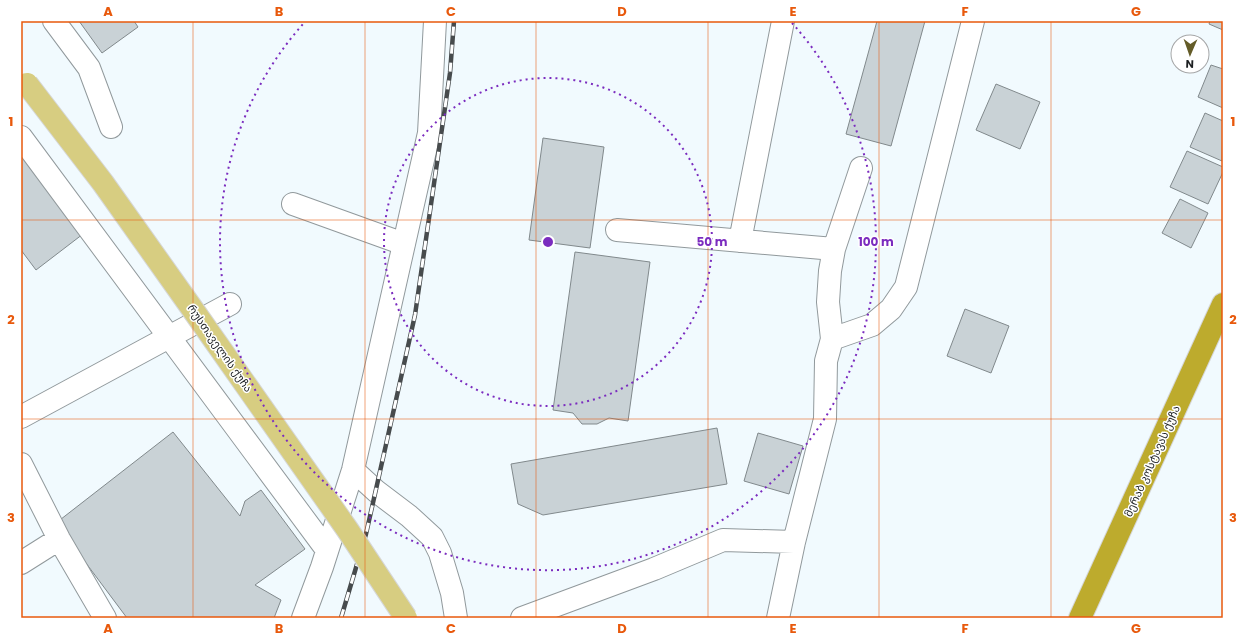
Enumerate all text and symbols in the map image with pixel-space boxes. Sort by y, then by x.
text: A [103,2,113,21]
text: B [275,2,284,21]
text: C [446,2,456,21]
text: D [617,2,627,21]
text: E [789,2,797,21]
text: F [961,2,969,21]
text: G [1131,2,1141,21]
north arrow [1170,34,1210,74]
text: N [1185,56,1194,72]
text: 1 [9,112,13,131]
text: 1 [1231,112,1235,131]
text: 50 m [697,233,728,250]
text: 100 m [858,233,894,250]
centre of rings [541,235,555,249]
street label: რუსთაველის ქუჩა [184,301,256,395]
text: 2 [7,310,15,329]
text: 2 [1229,310,1237,329]
street label: მერაბ კოსტავას ქუჩა [1120,403,1184,519]
text: 3 [7,508,15,527]
text: 3 [1229,508,1237,527]
text: A [103,619,113,638]
text: B [275,619,284,638]
text: C [446,619,456,638]
text: D [617,619,627,638]
text: E [789,619,797,638]
text: F [961,619,969,638]
text: G [1131,619,1141,638]

